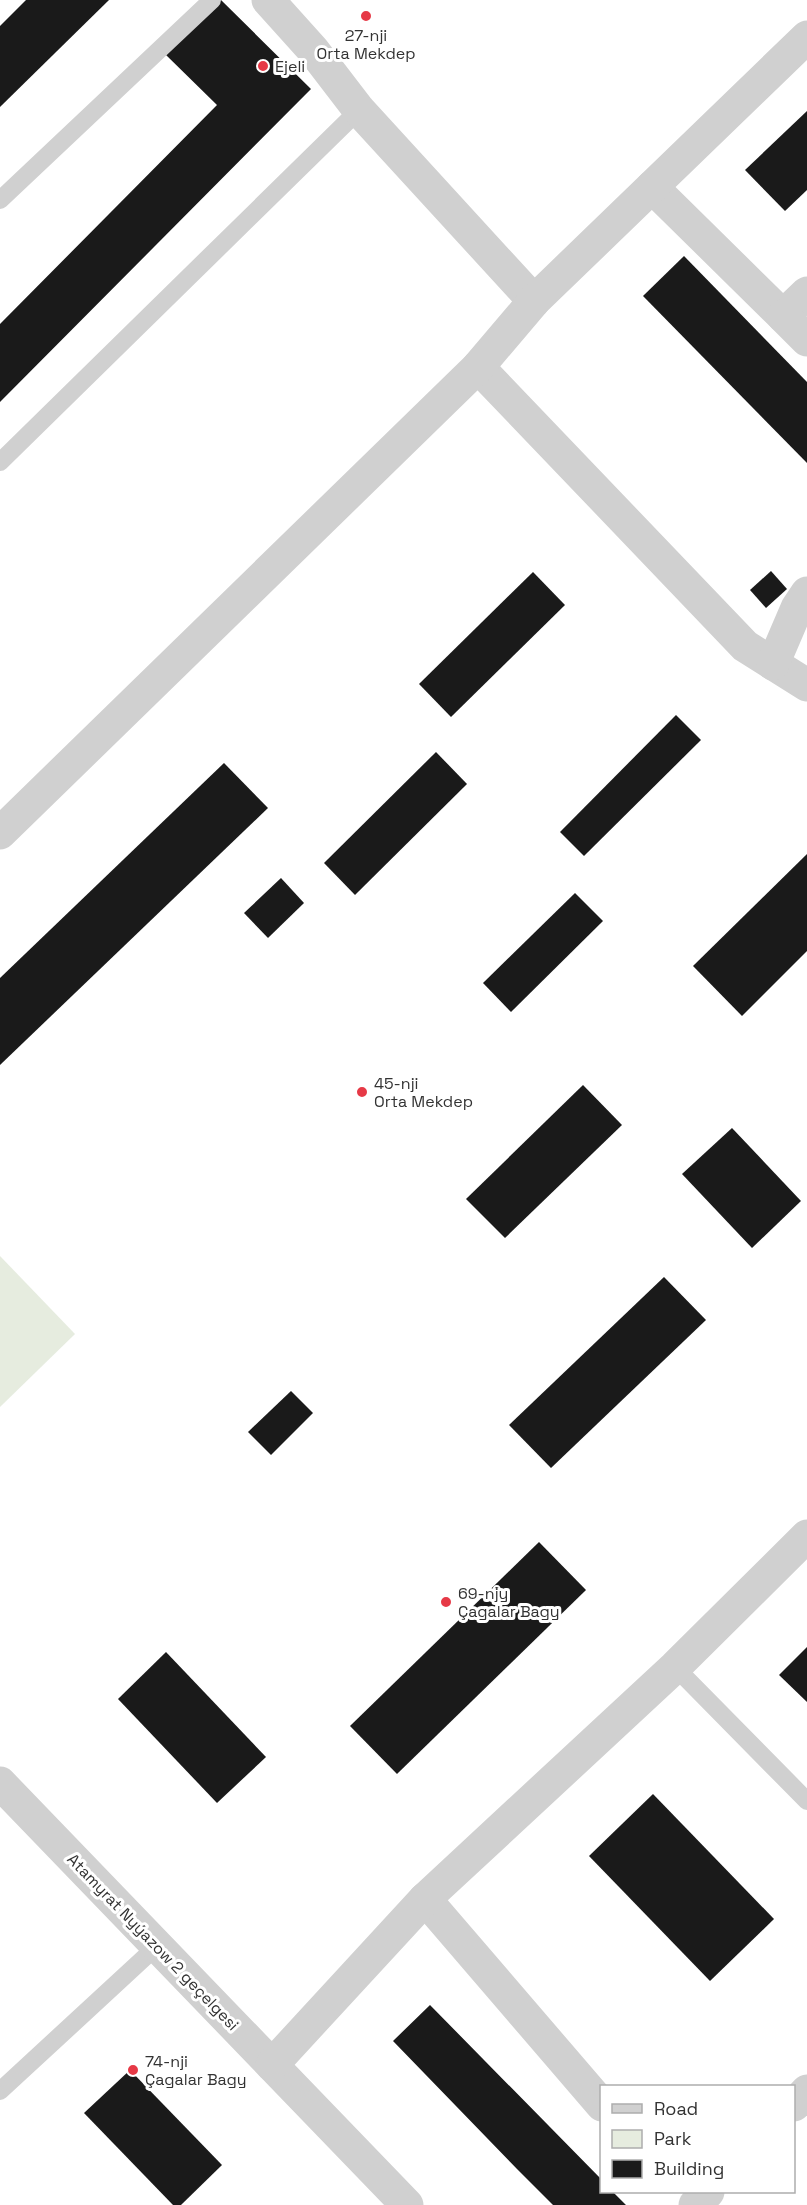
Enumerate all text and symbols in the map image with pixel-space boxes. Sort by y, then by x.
marker: 27-nji Orta Mekdep [359,9,373,23]
place label: 27-nji Orta Mekdep [317,25,415,64]
place label: Ejeli [275,56,305,77]
marker: Ejeli [256,59,270,73]
place label: 45-nji Orta Mekdep [374,1073,473,1112]
marker: 45-nji Orta Mekdep [355,1085,369,1099]
place label: 69-njy Çagalar Bagy [458,1583,560,1622]
marker: 69-njy Çagalar Bagy [439,1595,453,1609]
street label: Atamyrat Nyýazow 2 geçelgesi [63,1849,243,2035]
place label: 74-nji Çagalar Bagy [145,2051,247,2090]
marker: 74-nji Çagalar Bagy [126,2063,140,2077]
legend [600,2085,795,2193]
text: Road [654,2097,698,2120]
text: Park [654,2127,692,2150]
text: Building [654,2157,724,2180]

